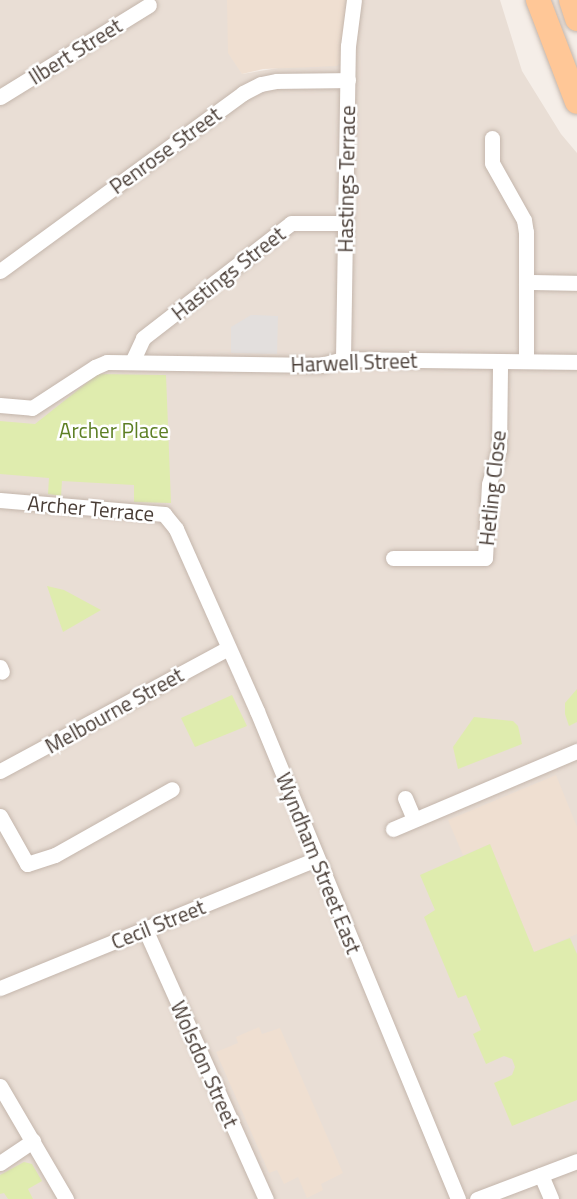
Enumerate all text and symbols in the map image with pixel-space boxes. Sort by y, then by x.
street label: Ilbert Street [24,12,126,90]
street label: Penrose Street [104,101,226,199]
street label: Hastings Terrace [332,105,360,253]
street label: Hastings Street [166,221,290,325]
street label: Harwell Street [290,347,418,377]
park label: Archer Place [59,417,169,443]
street label: Hetling Close [473,429,511,547]
street label: Archer Terrace [27,490,155,526]
street label: Melbourne Street [40,662,188,758]
street label: Wyndham Street East [271,769,367,957]
street label: Cecil Street [107,894,209,954]
street label: Wolsdon Street [166,997,244,1131]

